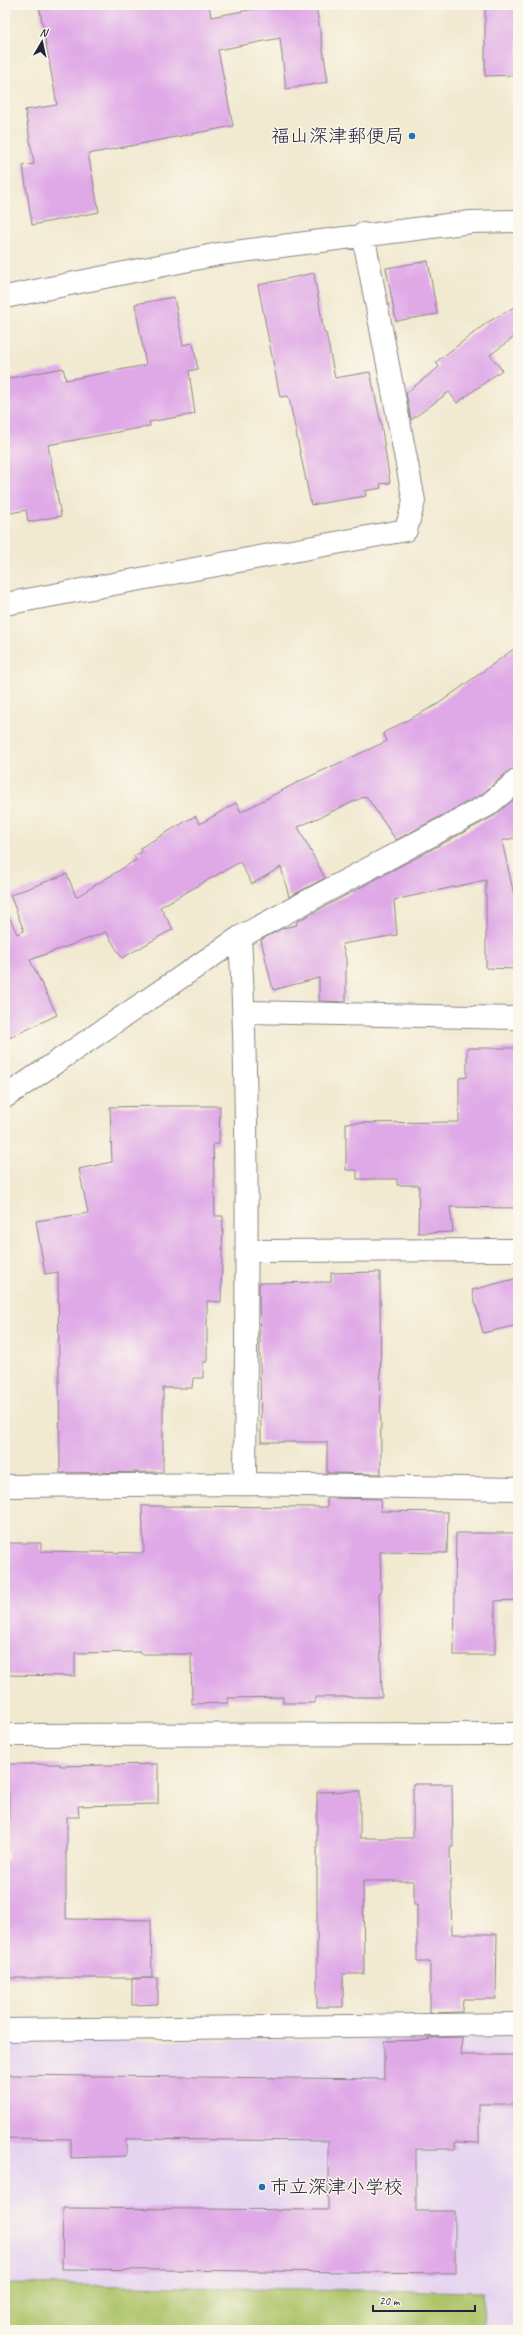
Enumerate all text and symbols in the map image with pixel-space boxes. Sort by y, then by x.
north arrow [22,22,62,62]
text: N [39,25,50,40]
place label: 福山深津郵便局 [271,124,404,148]
marker: 福山深津郵便局 [407,131,417,141]
place label: 市立深津小学校 [270,2175,403,2199]
marker: 市立深津小学校 [257,2182,267,2192]
scale bar [373,2287,475,2313]
text: 20 m [379,2293,401,2309]

